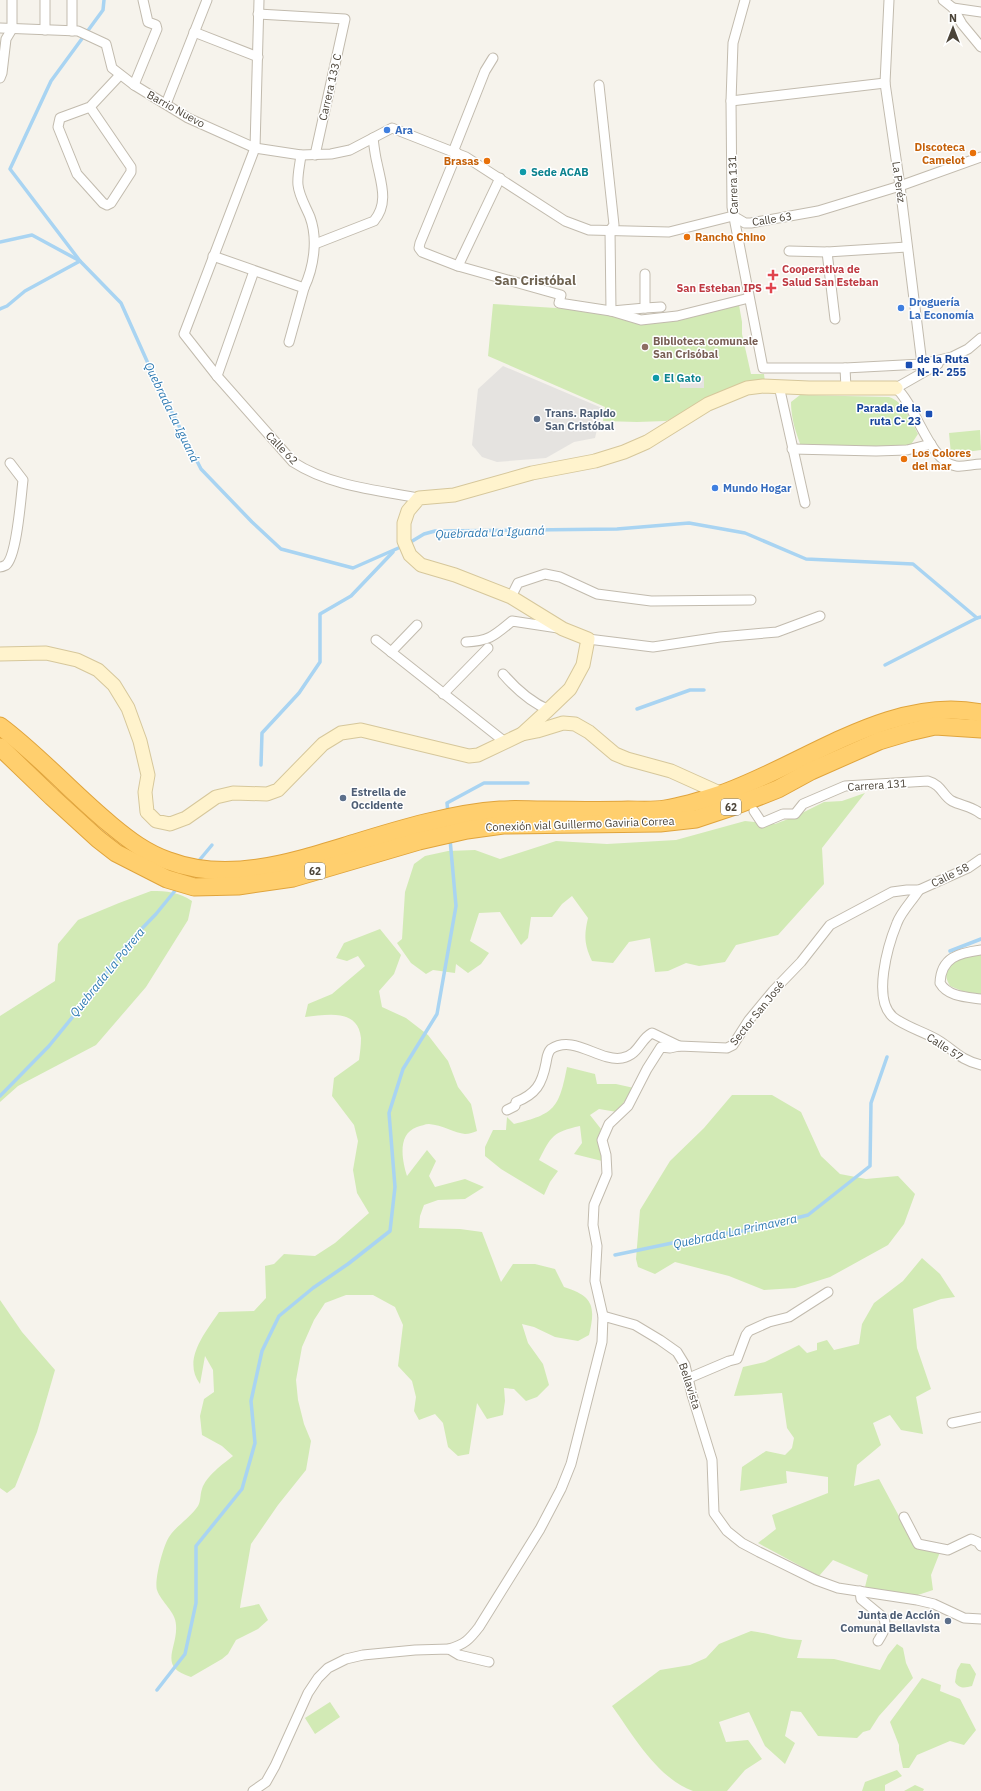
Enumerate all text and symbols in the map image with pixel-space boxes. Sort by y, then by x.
north arrow [933,8,973,48]
text: N [949,11,957,25]
street label: Carrera 133 C [315,52,345,122]
street label: Barrio Nuevo [145,87,207,131]
place label: Ara [395,123,413,137]
marker: Ara [382,125,392,135]
place label: Discoteca Camelot [915,140,965,167]
marker: Discoteca Camelot [968,148,978,158]
place label: Brasas [444,154,479,168]
street label: Carrera 131 [725,155,741,215]
marker: Brasas [482,156,492,166]
street label: La Peréz [889,160,909,204]
place label: Sede ACAB [531,165,589,179]
marker: Sede ACAB [518,167,528,177]
street label: Calle 63 [751,209,793,229]
place label: Rancho Chino [695,230,766,244]
marker: Rancho Chino [682,232,692,242]
place label: Cooperativa de Salud San Esteban [782,262,879,289]
marker: Cooperativa de Salud San Esteban [767,269,779,281]
district label: San Cristóbal [494,272,576,289]
place label: San Esteban IPS [676,281,762,295]
marker: San Esteban IPS [765,282,777,294]
place label: Droguería La Economía [909,295,974,322]
marker: Droguería La Economía [896,303,906,313]
place label: Biblioteca comunale San Crisóbal [653,334,758,361]
marker: Biblioteca comunale San Crisóbal [640,342,650,352]
place label: de la Ruta N- R- 255 [917,352,969,379]
water label: Quebrada La Iguaná [141,359,203,465]
marker: de la Ruta N- R- 255 [904,360,914,370]
place label: El Gato [664,371,701,385]
marker: El Gato [651,373,661,383]
place label: Parada de la ruta C- 23 [857,401,921,428]
place label: Trans. Rapido San Cristóbal [545,406,616,433]
marker: Parada de la ruta C- 23 [924,409,934,419]
marker: Trans. Rapido San Cristóbal [532,414,542,424]
street label: Calle 62 [263,429,301,467]
place label: Los Colores del mar [912,446,972,473]
marker: Los Colores del mar [899,454,909,464]
place label: Mundo Hogar [723,481,792,495]
marker: Mundo Hogar [710,483,720,493]
water label: Quebrada La Iguaná [435,523,545,541]
street label: Carrera 131 [847,776,907,794]
place label: Estrella de Occidente [351,785,406,812]
marker: Estrella de Occidente [338,793,348,803]
road number: 62 [721,799,741,815]
street label: Conexión vial Guillermo Gaviria Correa [485,814,675,834]
street label: Calle 58 [929,860,971,890]
road number: 62 [305,863,325,879]
water label: Quebrada La Potrera [66,924,148,1020]
street label: Sector San José [727,978,787,1048]
street label: Calle 57 [924,1030,966,1064]
water label: Quebrada La Primavera [672,1211,798,1251]
street label: Bellavista [676,1361,704,1411]
place label: Junta de Acción Comunal Bellavista [840,1608,940,1635]
marker: Junta de Acción Comunal Bellavista [943,1616,953,1626]

